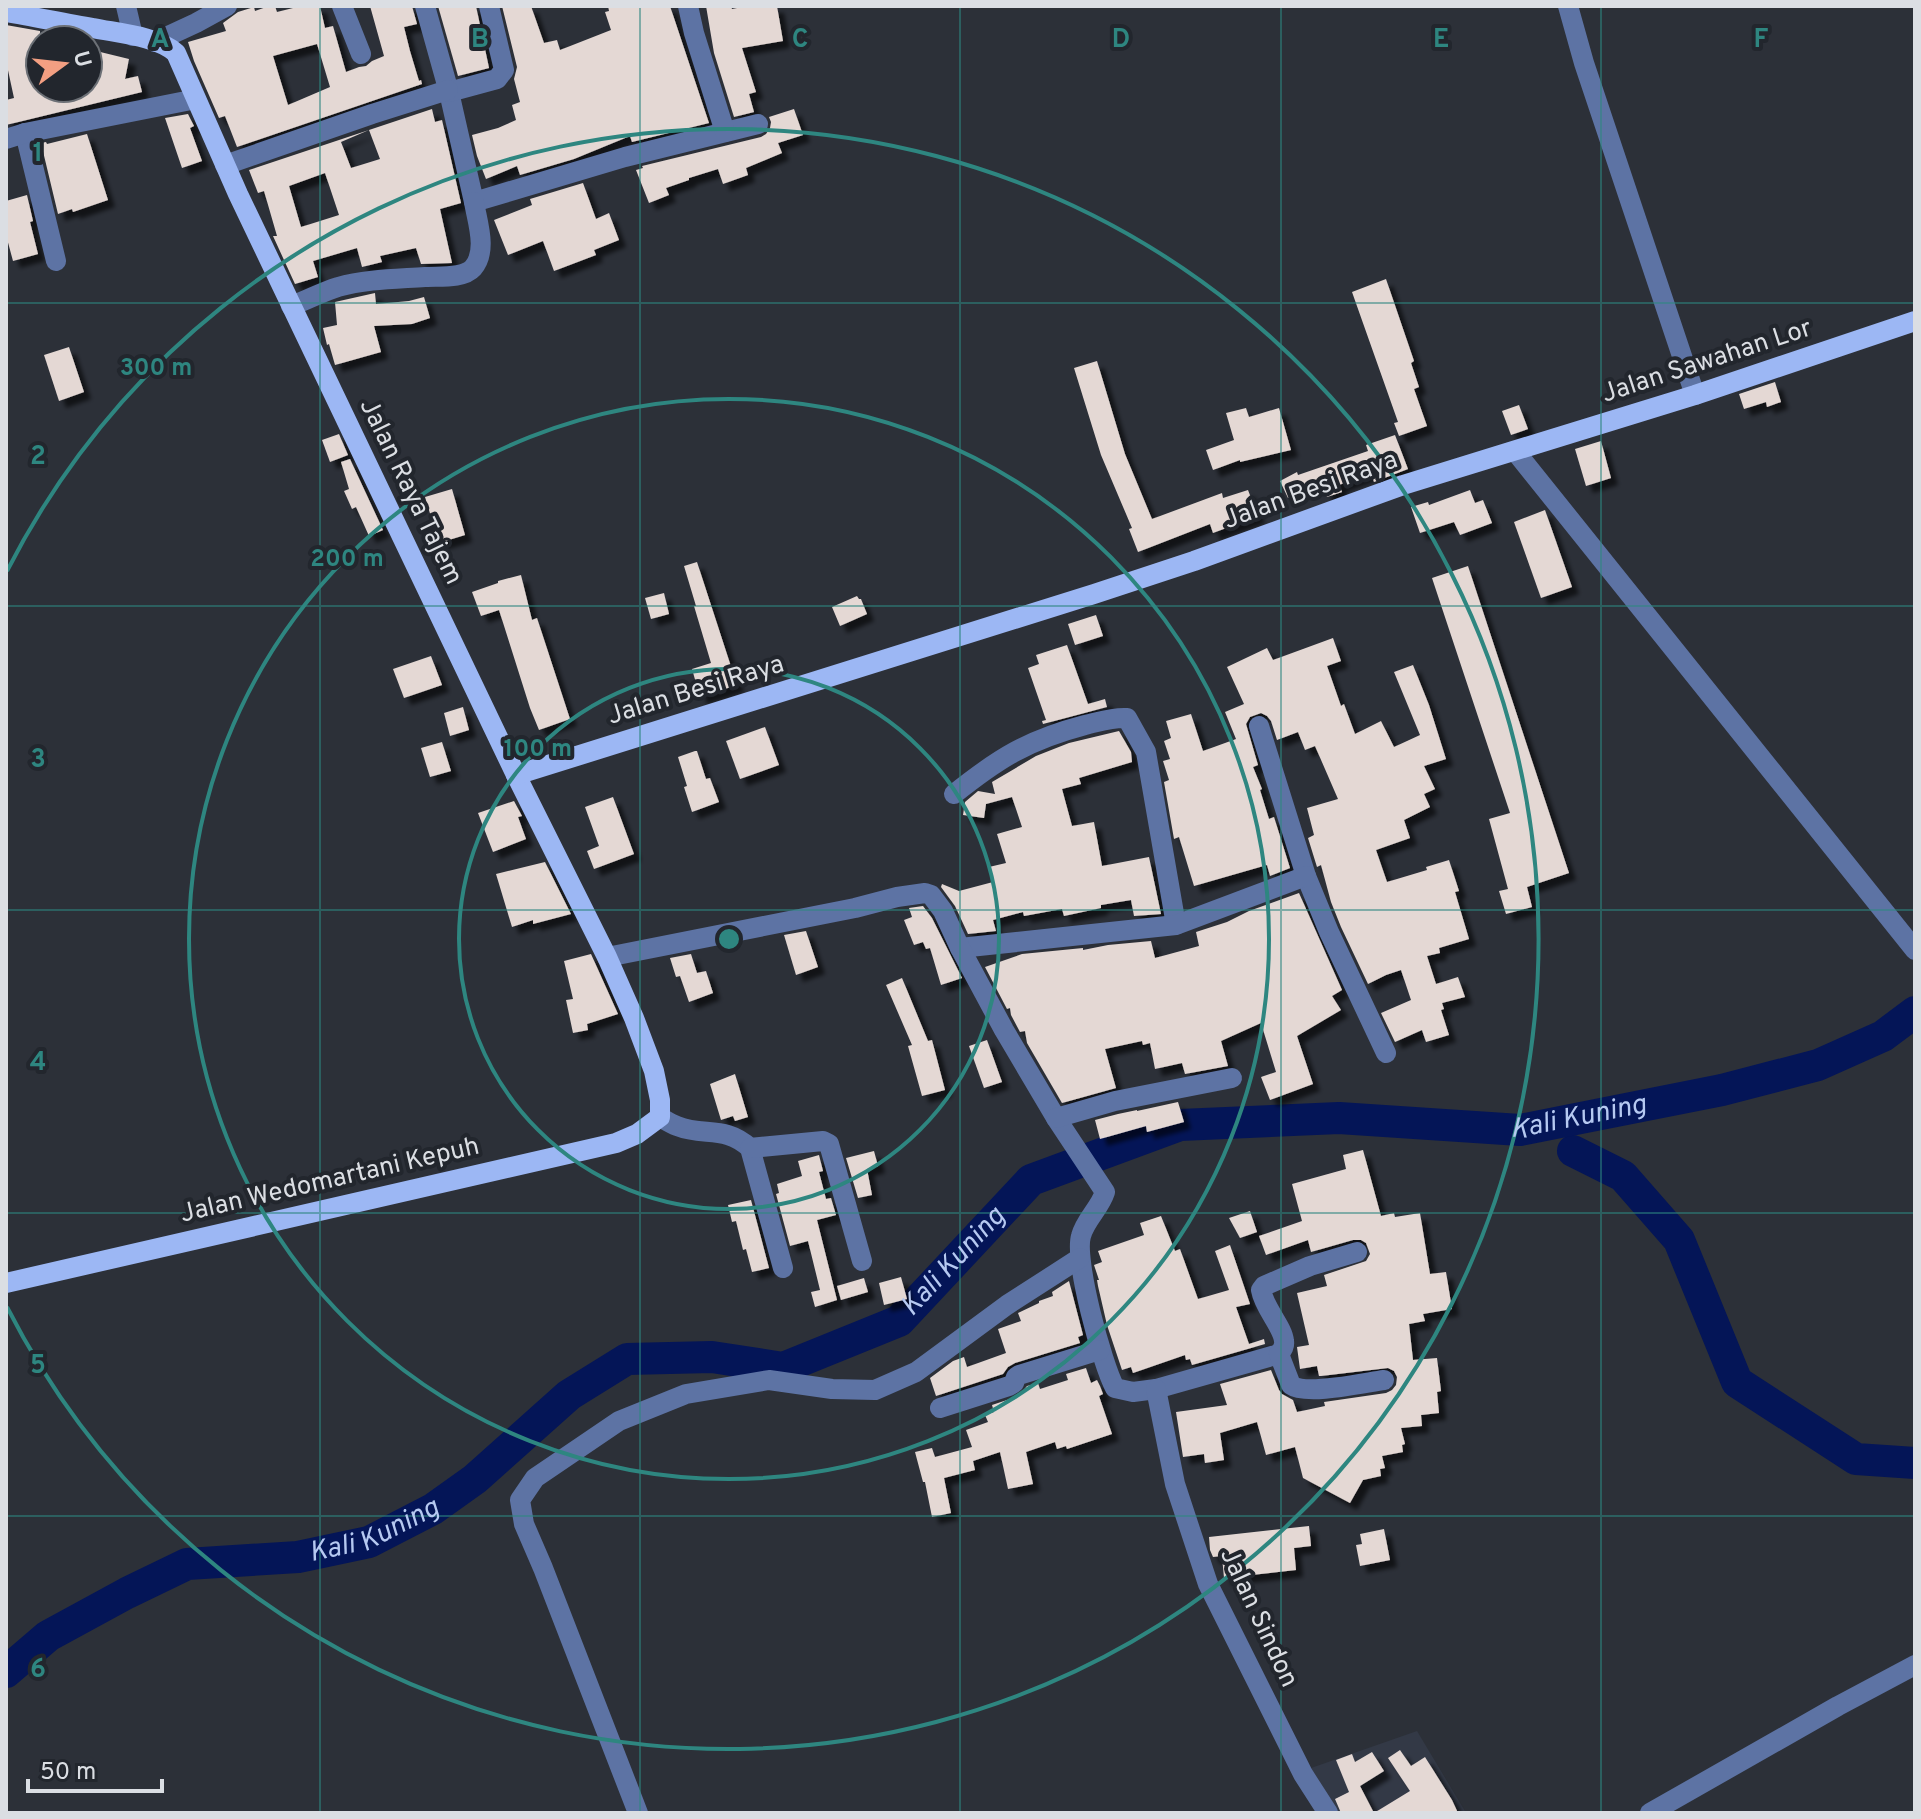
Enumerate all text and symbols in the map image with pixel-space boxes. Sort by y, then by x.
north arrow [24,24,104,104]
text: A [151,24,169,57]
text: B [471,24,489,57]
text: C [792,24,808,57]
text: D [1112,24,1130,57]
text: E [1433,24,1449,57]
text: F [1754,24,1769,57]
text: U [66,48,96,71]
text: 1 [33,138,43,171]
street label: Jalan Sawahan Lor [1598,312,1816,412]
text: 300 m [120,354,192,384]
street label: Jalan Raya Tajem [351,394,469,590]
text: 2 [30,441,46,474]
street label: Jalan Besi Raya [1219,444,1403,538]
text: 200 m [310,545,384,575]
street label: Jalan Besi Raya [604,648,788,734]
text: 100 m [504,735,572,765]
text: 3 [30,744,46,777]
centre of rings [715,925,743,953]
text: 4 [30,1047,46,1080]
water label: Kali Kuning [1510,1087,1650,1149]
street label: Jalan Wedomartani Kepuh [177,1131,483,1231]
water label: Kali Kuning [894,1199,1015,1325]
text: 5 [30,1350,46,1383]
water label: Kali Kuning [306,1490,446,1572]
street label: Jalan Sindon [1211,1543,1305,1693]
text: 6 [30,1654,46,1687]
scale bar [28,1743,162,1793]
text: 50 m [40,1758,96,1788]

